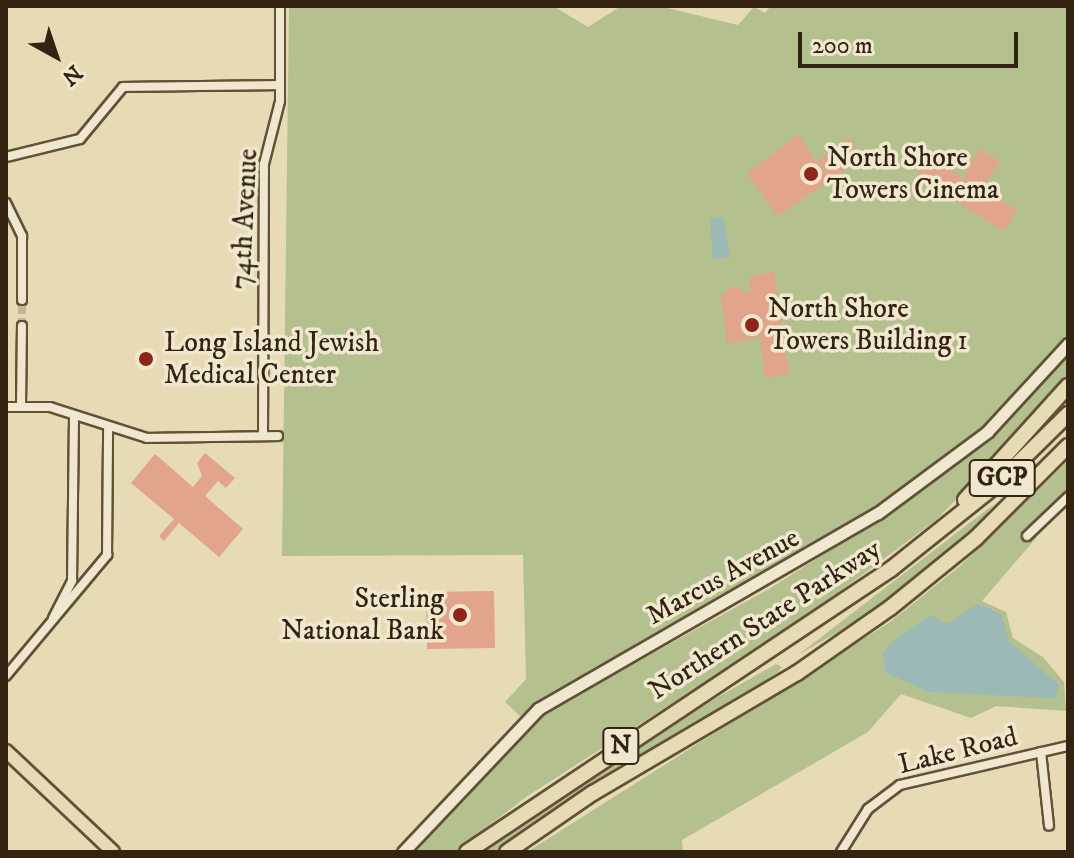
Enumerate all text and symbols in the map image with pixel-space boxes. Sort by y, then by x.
north arrow [16,16,96,96]
scale bar [802,16,1022,66]
text: 200 m [812,31,873,61]
text: N [56,59,87,91]
place label: North Shore Towers Cinema [827,141,999,207]
street label: 74th Avenue [225,148,265,290]
marker: North Shore Towers Cinema [802,165,820,183]
place label: North Shore Towers Building 1 [768,292,968,358]
marker: North Shore Towers Building 1 [743,316,761,334]
place label: Long Island Jewish Medical Center [164,326,379,392]
marker: Long Island Jewish Medical Center [135,348,157,370]
road number: GCP [968,456,1036,500]
street label: Marcus Avenue [641,521,805,633]
street label: Northern State Parkway [643,532,887,708]
place label: Sterling National Bank [281,582,444,648]
marker: Sterling National Bank [451,606,469,624]
street label: Lake Road [895,720,1021,782]
road number: N [601,724,641,768]

